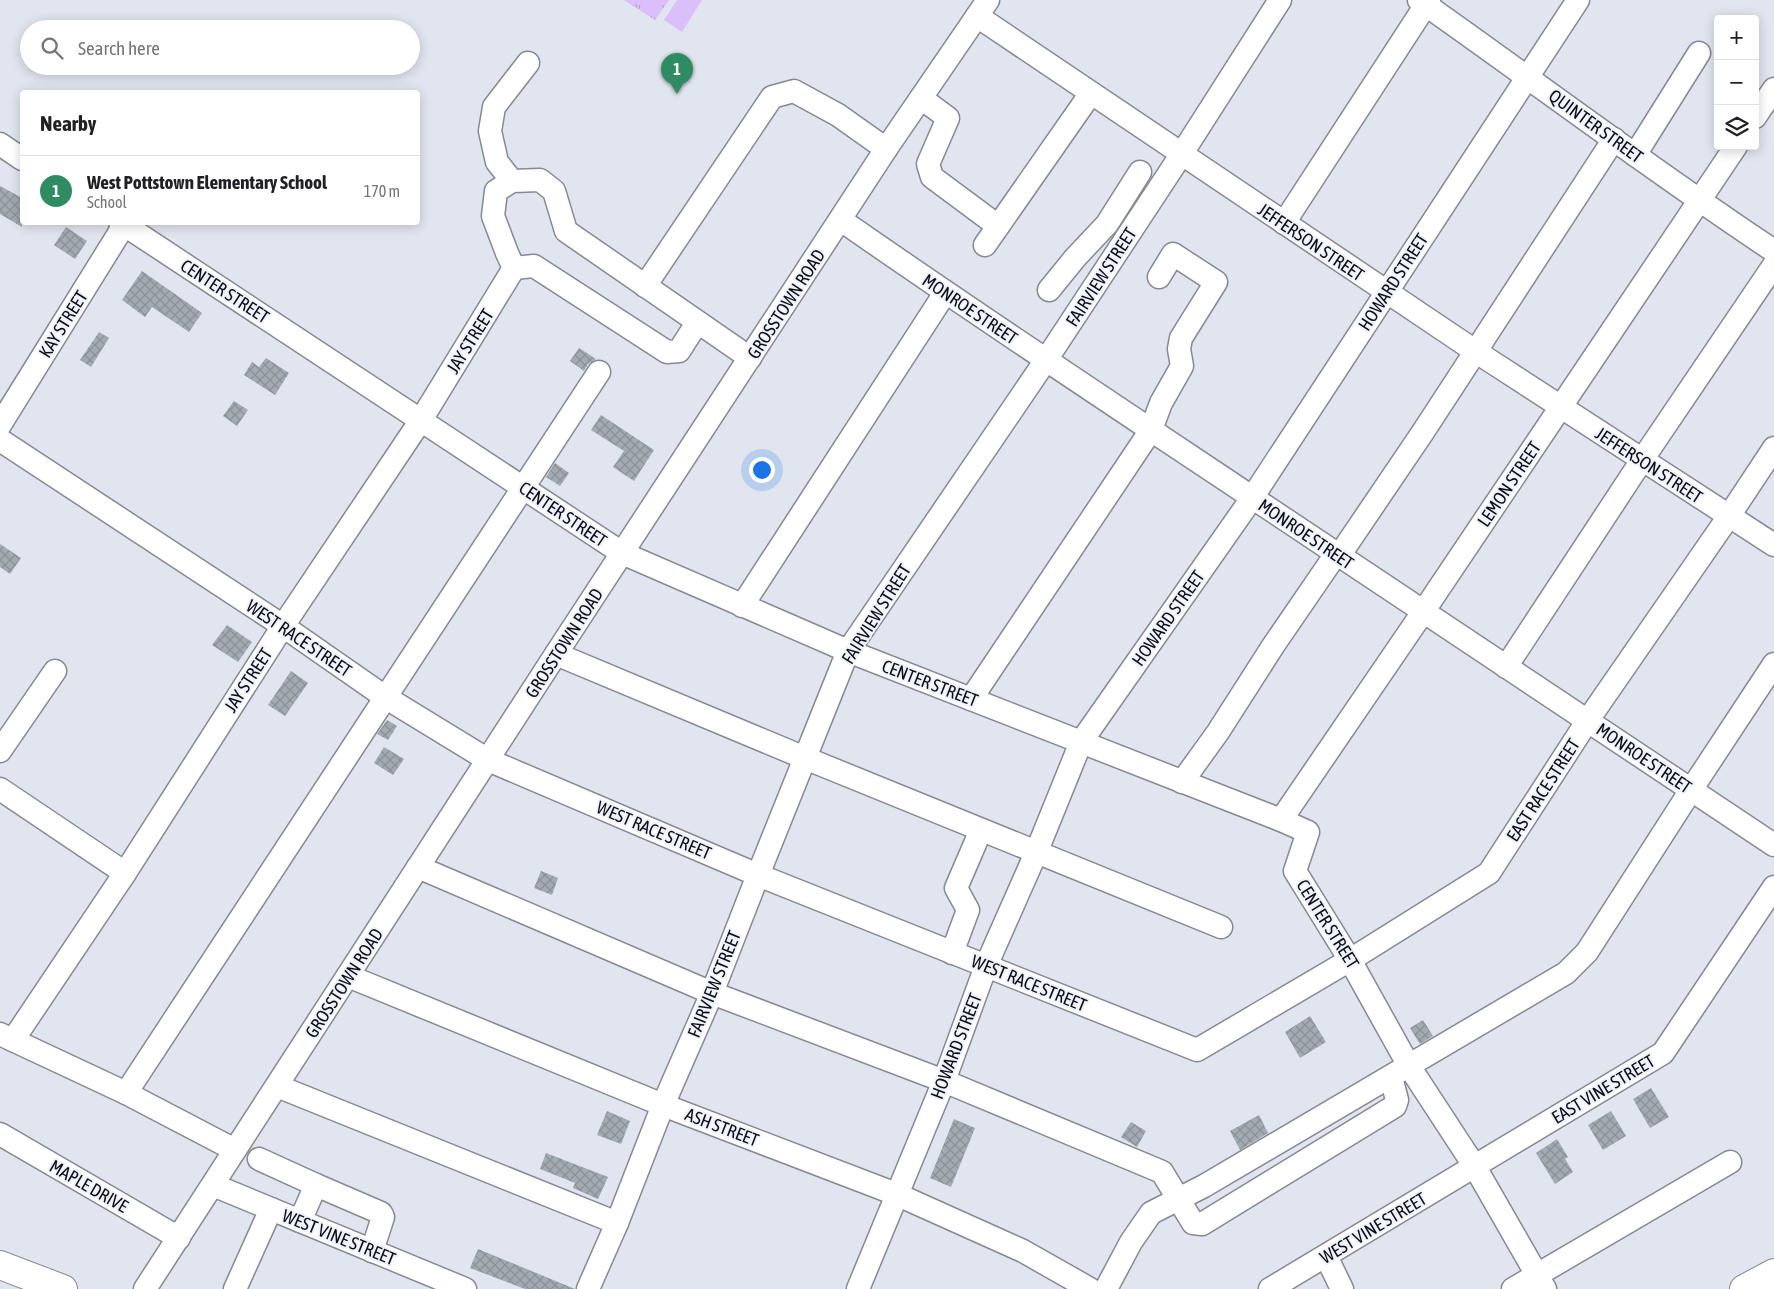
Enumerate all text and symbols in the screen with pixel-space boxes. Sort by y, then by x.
map controls [1714,15,1759,150]
button: + [1714,15,1759,60]
search box [20,20,420,75]
icon: search [38,34,66,62]
text: Search here [78,37,160,59]
pin: 1 [661,53,693,94]
button: − [1714,60,1759,105]
street label: QUINTER STREET [1545,85,1647,167]
button: layers [1714,105,1759,150]
text: Nearby [40,111,96,135]
text: West Pottstown Elementary School [87,171,327,193]
text: 1 [52,182,60,200]
text: 170 m [364,182,400,200]
text: School [87,193,127,211]
street label: JEFFERSON STREET [1254,199,1368,285]
street label: FAIRVIEW STREET [1061,224,1141,330]
street label: HOWARD STREET [1354,229,1432,334]
street label: GROSSTOWN ROAD [743,245,829,363]
street label: CENTER STREET [177,255,273,327]
street label: MONROE STREET [918,269,1022,349]
street label: KAY STREET [34,287,92,361]
street label: JAY STREET [442,305,498,377]
street label: JEFFERSON STREET [1592,423,1707,507]
street label: LEMON STREET [1473,437,1545,530]
your location [749,457,775,483]
street label: CENTER STREET [515,477,611,551]
street label: MONROE STREET [1254,494,1358,574]
street label: FAIRVIEW STREET [837,560,915,668]
street label: HOWARD STREET [1127,566,1209,670]
street label: GROSSTOWN ROAD [521,584,607,702]
street label: WEST RACE STREET [242,595,356,681]
street label: JAY STREET [220,644,276,716]
street label: CENTER STREET [879,655,981,711]
street label: MONROE STREET [1592,718,1696,798]
street label: EAST RACE STREET [1502,735,1584,845]
street label: WEST RACE STREET [594,796,715,864]
street label: CENTER STREET [1292,876,1364,973]
street label: GROSSTOWN ROAD [301,924,387,1042]
street label: FAIRVIEW STREET [683,927,745,1041]
street label: WEST RACE STREET [968,950,1090,1016]
street label: HOWARD STREET [926,990,986,1102]
street label: EAST VINE STREET [1548,1050,1658,1128]
street label: ASH STREET [682,1103,762,1151]
street label: MAPLE DRIVE [46,1155,132,1217]
street label: WEST VINE STREET [1316,1188,1430,1268]
street label: WEST VINE STREET [279,1205,399,1269]

